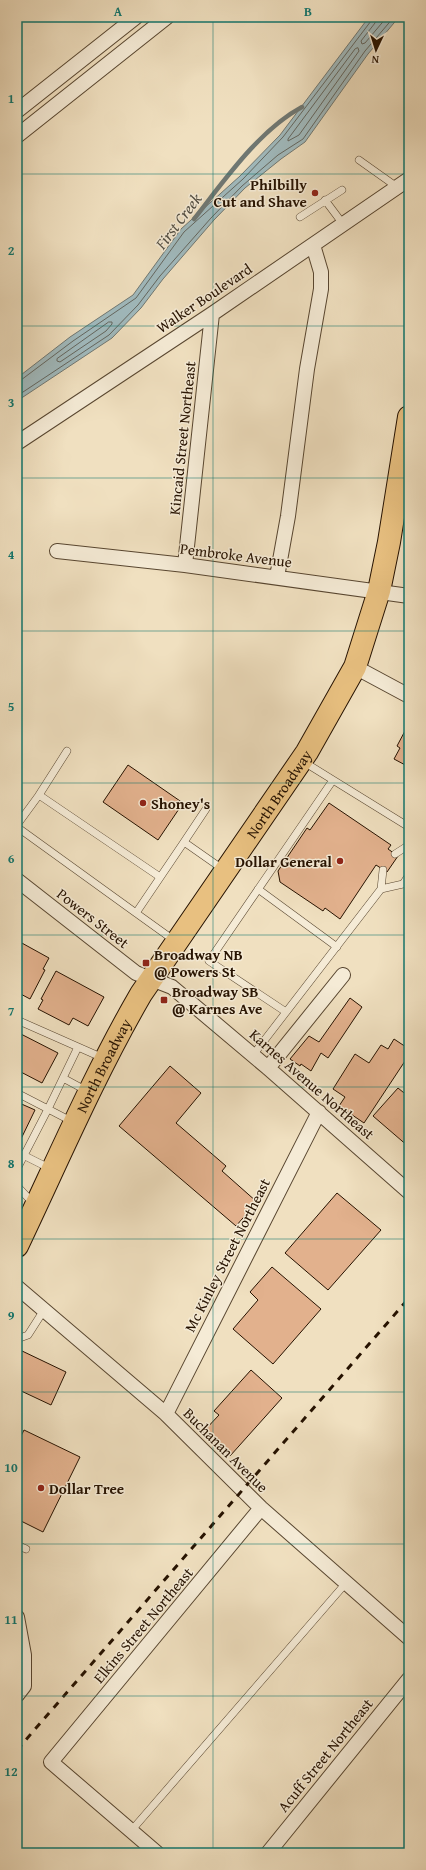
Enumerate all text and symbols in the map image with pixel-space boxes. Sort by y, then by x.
text: A [114,2,123,21]
text: B [304,2,312,21]
north arrow [356,30,396,70]
text: N [370,52,380,68]
text: 1 [8,89,14,108]
place label: Philbilly Cut and Shave [214,174,307,212]
water label: First Creek [148,187,208,255]
marker: Philbilly Cut and Shave [310,188,320,198]
text: 2 [8,241,15,260]
street label: Walker Boulevard [152,258,256,338]
street label: Kincaid Street Northeast [163,359,201,516]
text: 3 [8,393,14,412]
street label: Pembroke Avenue [179,538,293,572]
text: 4 [8,545,15,564]
text: 5 [8,697,15,716]
street label: North Broadway [241,745,317,842]
place label: Shoney's [151,793,210,814]
marker: Shoney's [138,798,148,808]
text: 6 [8,849,15,868]
place label: Dollar General [235,851,332,872]
marker: Dollar General [335,856,345,866]
street label: Powers Street [53,883,134,953]
place label: Broadway NB @ Powers St [154,944,243,982]
marker: Broadway NB @ Powers St [141,958,151,968]
place label: Broadway SB @ Karnes Ave [172,981,262,1019]
marker: Broadway SB @ Karnes Ave [159,995,169,1005]
text: 7 [8,1002,15,1021]
street label: North Broadway [70,1014,136,1116]
street label: Karnes Avenue Northeast [245,1024,379,1145]
text: 8 [8,1154,15,1173]
street label: Mc Kinley Street Northeast [179,1174,275,1335]
text: 9 [8,1306,15,1325]
street label: Buchanan Avenue [179,1403,273,1497]
text: 10 [4,1458,18,1477]
place label: Dollar Tree [49,1478,124,1499]
marker: Dollar Tree [36,1483,46,1493]
street label: Elkins Street Northeast [88,1562,198,1687]
text: 11 [4,1610,18,1629]
street label: Acuff Street Northeast [273,1693,378,1816]
text: 12 [4,1762,18,1781]

